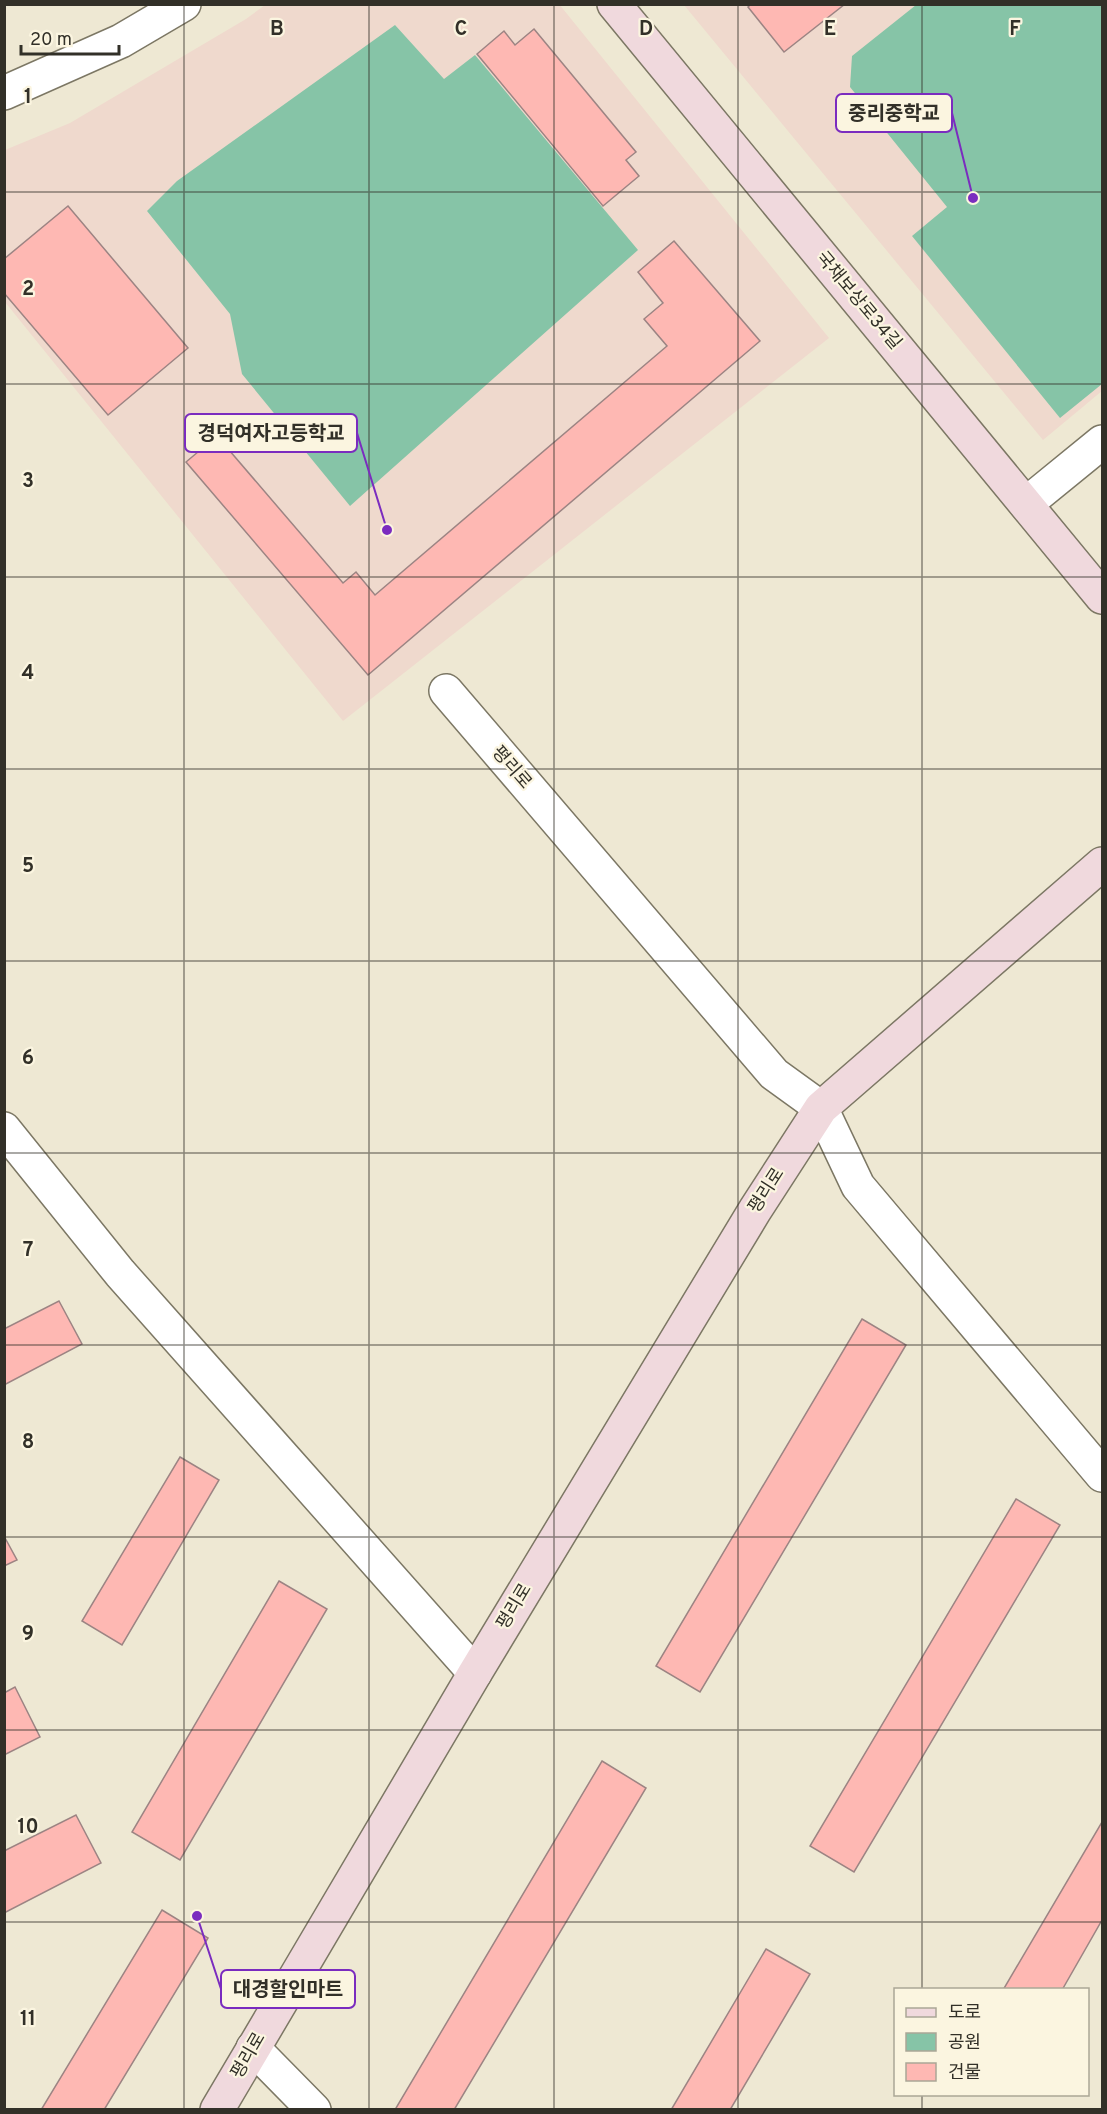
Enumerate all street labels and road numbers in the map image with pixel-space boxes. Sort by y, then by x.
street label: 국채보상로34길 [810,247,906,355]
street label: 평리로 [486,742,536,794]
street label: 평리로 [744,1164,790,1218]
street label: 평리로 [492,1580,538,1634]
street label: 평리로 [227,2029,271,2083]

